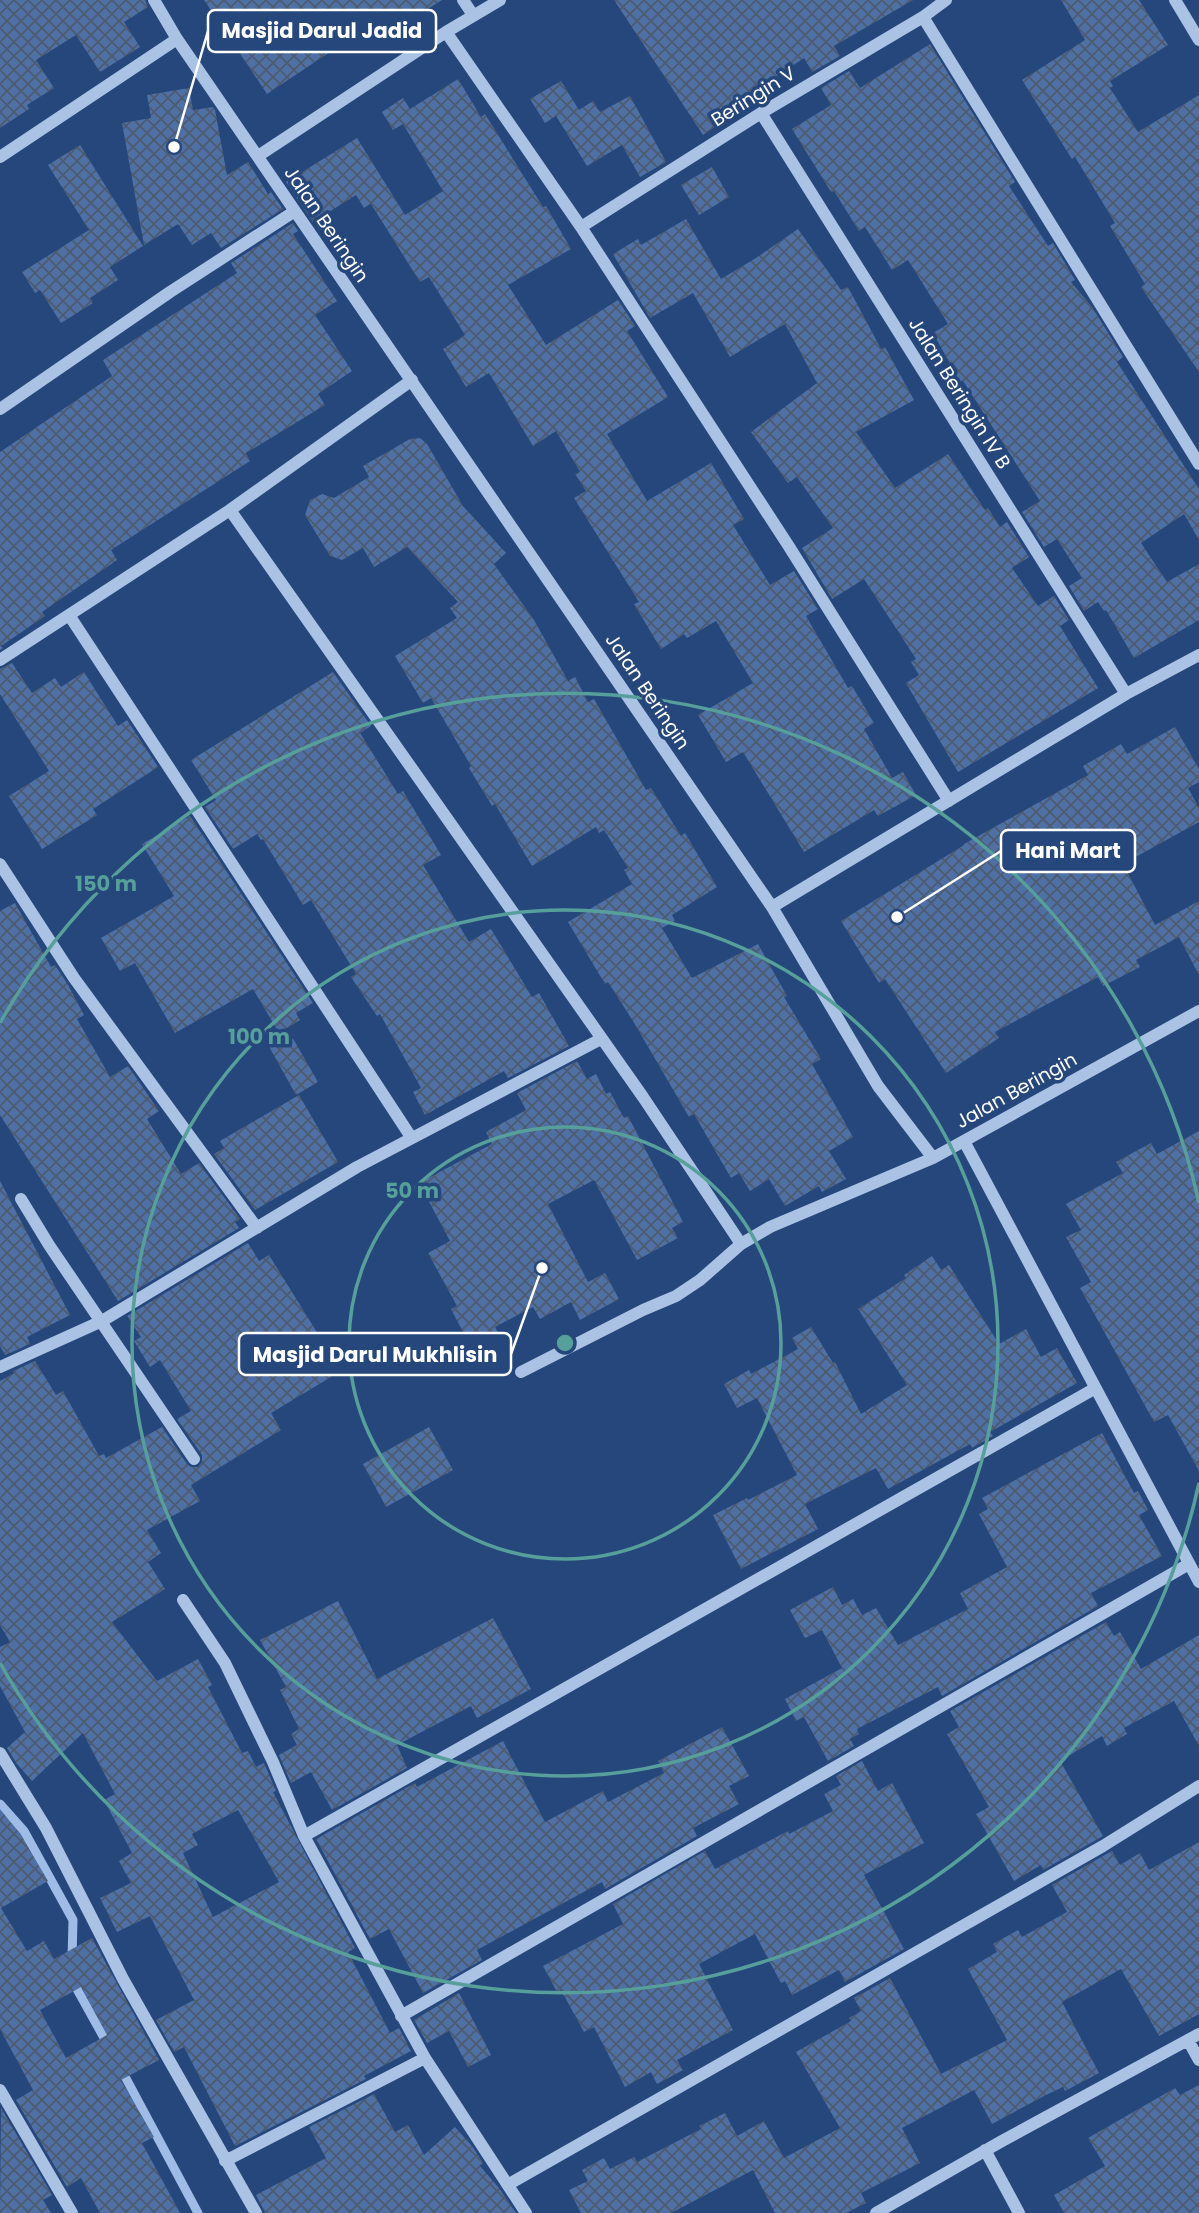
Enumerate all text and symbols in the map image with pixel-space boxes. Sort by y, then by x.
callout: Masjid Darul Jadid [208,10,436,52]
text: Masjid Darul Jadid [222,16,422,45]
street label: Beringin V [706,60,801,133]
street label: Jalan Beringin [278,161,375,288]
street label: Jalan Beringin IV B [902,312,1017,474]
street label: Jalan Beringin [599,628,696,755]
callout: Hani Mart [1001,830,1135,872]
text: Hani Mart [1015,836,1121,865]
text: 150 m [75,869,137,898]
text: 100 m [228,1022,290,1051]
street label: Jalan Beringin [951,1046,1082,1135]
text: 50 m [385,1176,439,1205]
centre of rings [553,1331,577,1355]
callout: Masjid Darul Mukhlisin [239,1333,511,1375]
text: Masjid Darul Mukhlisin [253,1340,497,1369]

